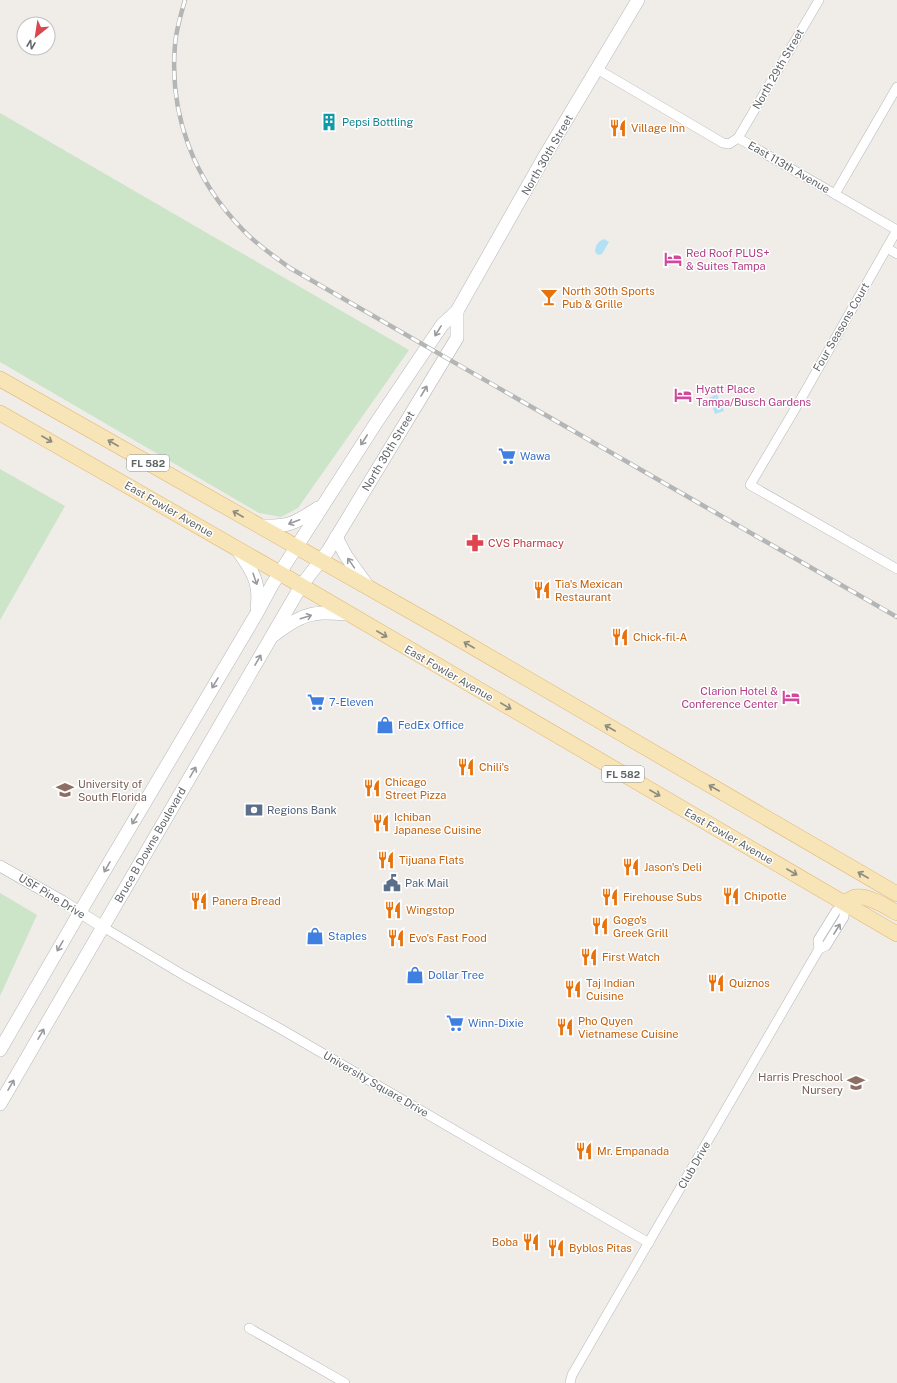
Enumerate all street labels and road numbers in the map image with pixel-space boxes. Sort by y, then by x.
street label: North 29th Street [750,27,806,111]
street label: North 30th Street [519,113,575,197]
street label: East 113th Avenue [746,139,832,195]
street label: Four Seasons Court [811,280,871,374]
street label: North 30th Street [359,409,417,493]
road number: FL 582 [127,455,169,471]
street label: East Fowler Avenue [123,479,215,539]
street label: East Fowler Avenue [403,643,495,703]
road number: FL 582 [602,766,644,782]
street label: Bruce B Downs Boulevard [112,785,188,905]
street label: East Fowler Avenue [683,806,775,866]
street label: USF Pine Drive [17,871,87,921]
street label: University Square Drive [321,1049,431,1119]
street label: Club Drive [676,1139,712,1191]

